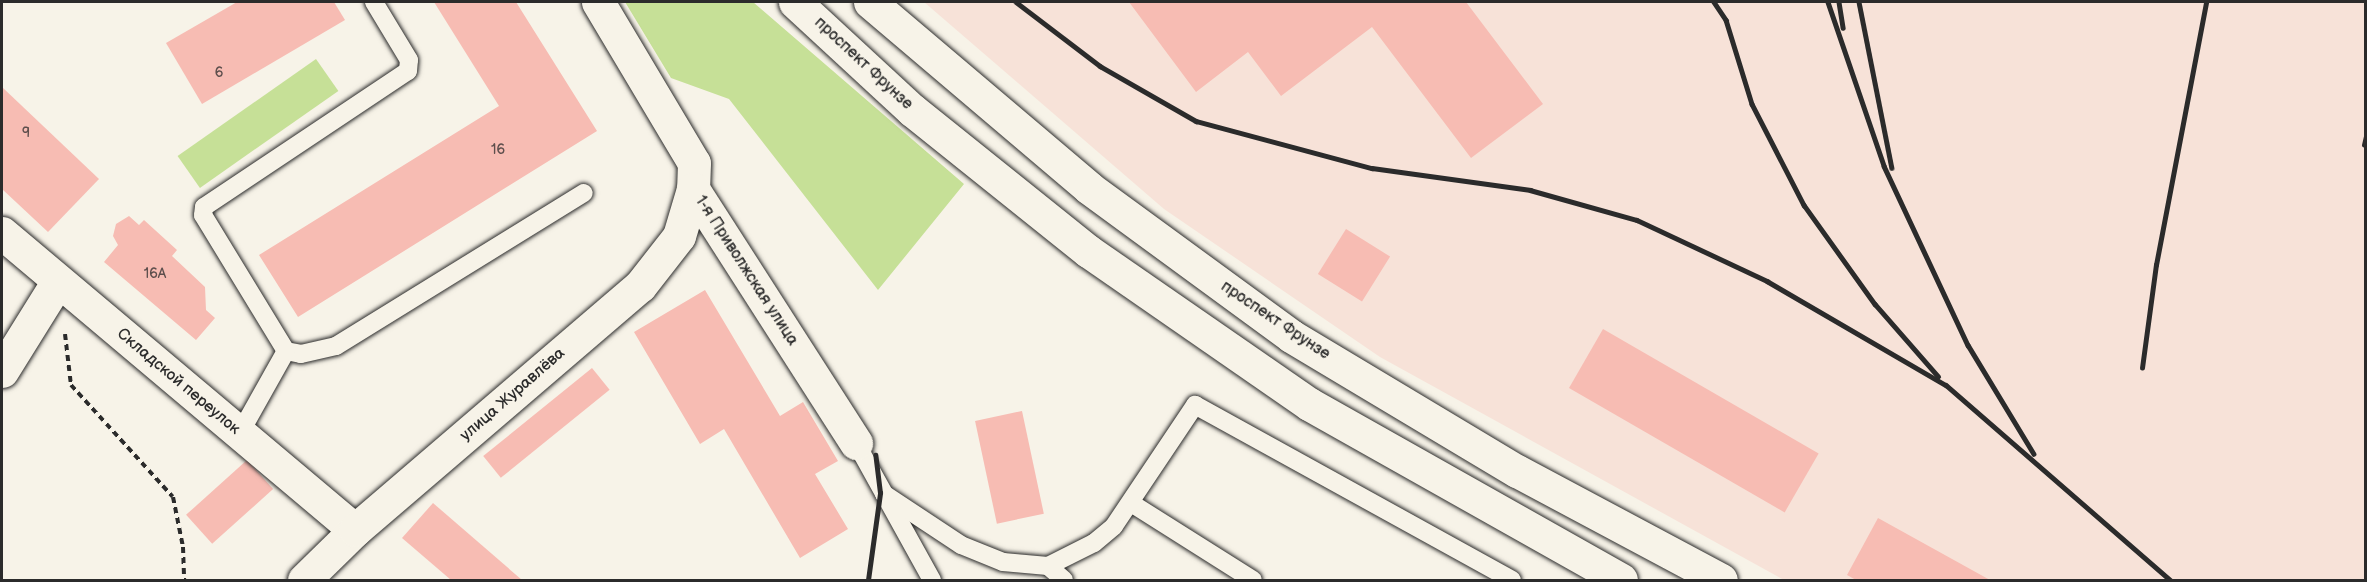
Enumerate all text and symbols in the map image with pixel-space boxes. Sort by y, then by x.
street label: проспект Фрунзе [810,14,916,114]
house number: 6 [215,65,223,81]
house number: 9 [22,125,30,141]
house number: 16 [491,142,505,158]
street label: 1-я Приволжская улица [690,193,802,349]
house number: 16А [144,266,166,282]
street label: проспект Фрунзе [1217,277,1333,365]
street label: Складской переулок [112,325,244,439]
street label: улица Журавлёва [457,344,569,446]

